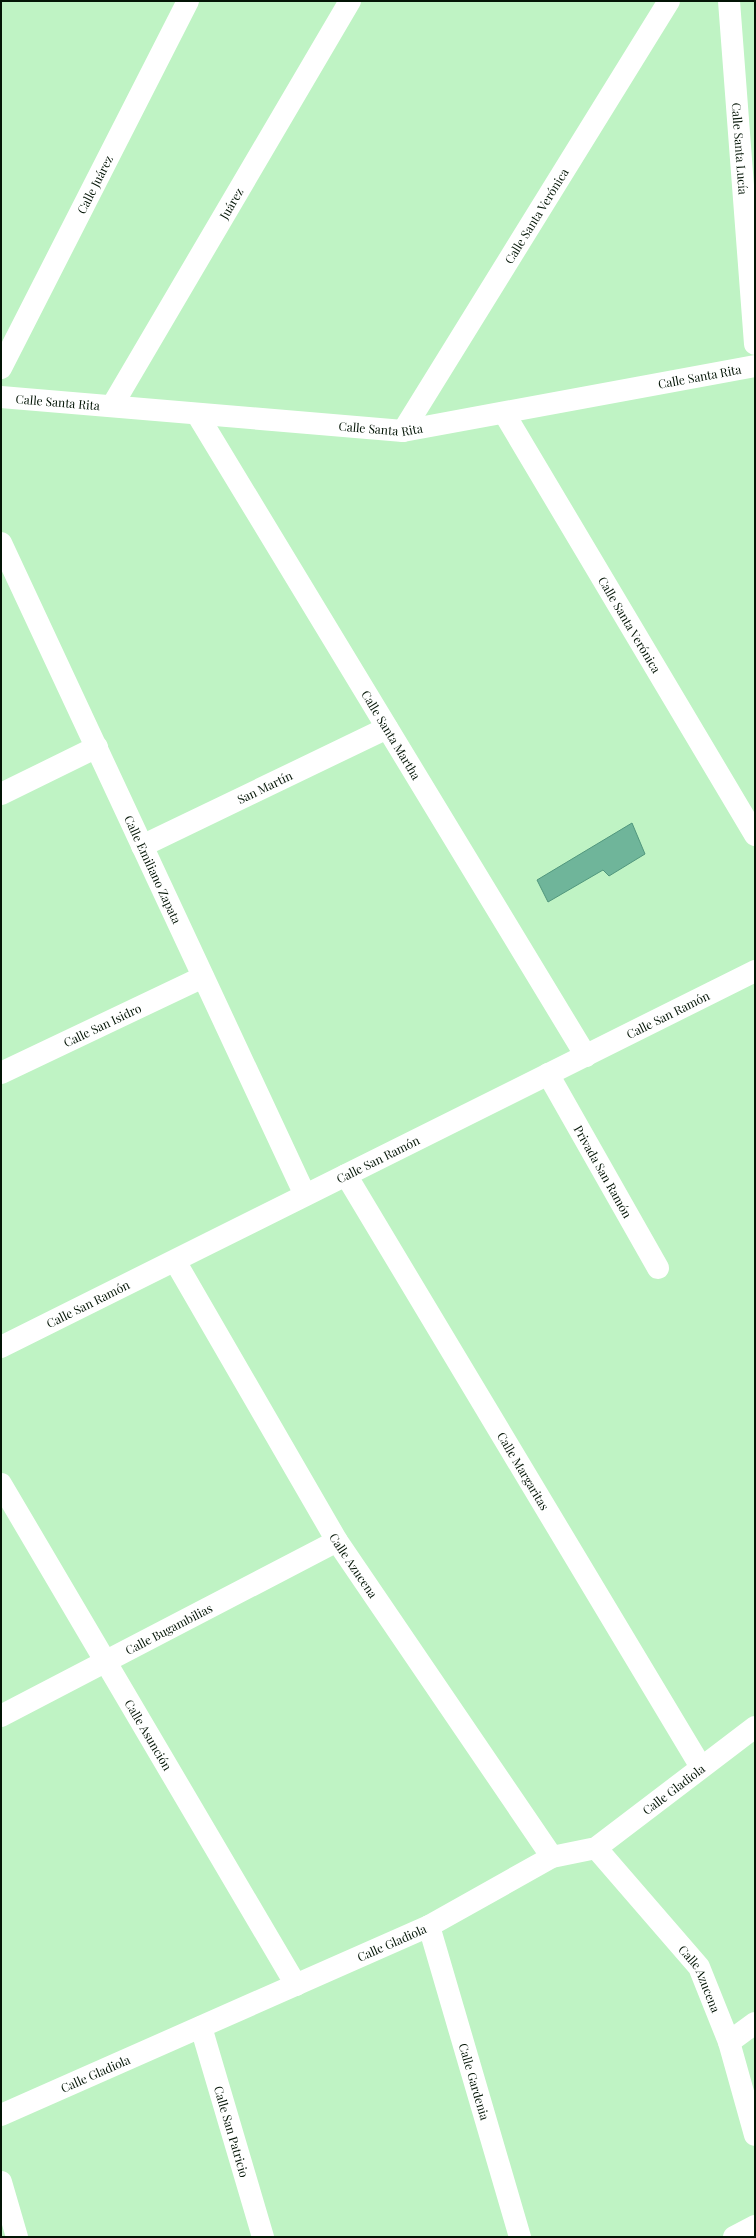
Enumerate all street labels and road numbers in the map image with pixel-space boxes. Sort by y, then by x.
street label: Calle Santa Lucía [729,102,752,195]
street label: Calle Juárez [73,152,116,216]
street label: Calle Santa Verónica [500,165,572,267]
street label: Juárez [215,185,247,223]
street label: Calle Santa Rita [657,361,742,392]
street label: Calle Santa Rita [15,390,101,413]
street label: Calle Santa Rita [338,418,424,439]
street label: Calle Santa Verónica [595,573,665,676]
street label: Calle Santa Martha [358,687,425,782]
street label: San Martín [234,767,295,807]
street label: Calle Emiliano Zapata [121,813,185,926]
street label: Calle San Ramón [623,987,712,1042]
street label: Calle San Isidro [61,999,144,1050]
street label: Privada San Ramón [571,1122,636,1221]
street label: Calle San Ramón [334,1132,422,1187]
street label: Calle San Ramón [44,1276,132,1331]
street label: Calle Margaritas [494,1429,553,1513]
street label: Calle Azucena [326,1530,381,1601]
street label: Calle Bugambilias [122,1599,215,1658]
street label: Calle Asunción [121,1696,176,1773]
street label: Calle Gladiola [639,1760,708,1818]
street label: Calle Gladiola [354,1920,429,1965]
street label: Calle Azucena [675,1941,724,2015]
street label: Calle Gardenia [456,2041,493,2122]
street label: Calle Gladiola [58,2051,132,2096]
street label: Calle San Patricio [211,2084,253,2180]

